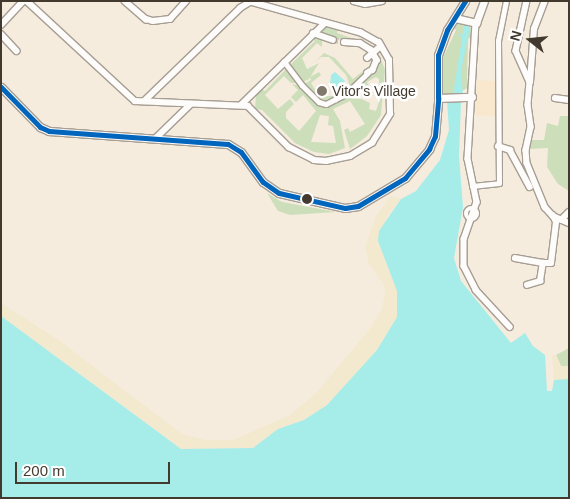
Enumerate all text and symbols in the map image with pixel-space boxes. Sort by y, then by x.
north arrow [505,15,555,65]
text: N [506,29,525,43]
place label: Vitor's Village [332,83,416,99]
marker: Vitor's Village [316,85,328,97]
unlabelled marker [302,194,312,204]
scale bar [18,452,172,484]
text: 200 m [23,462,65,479]

